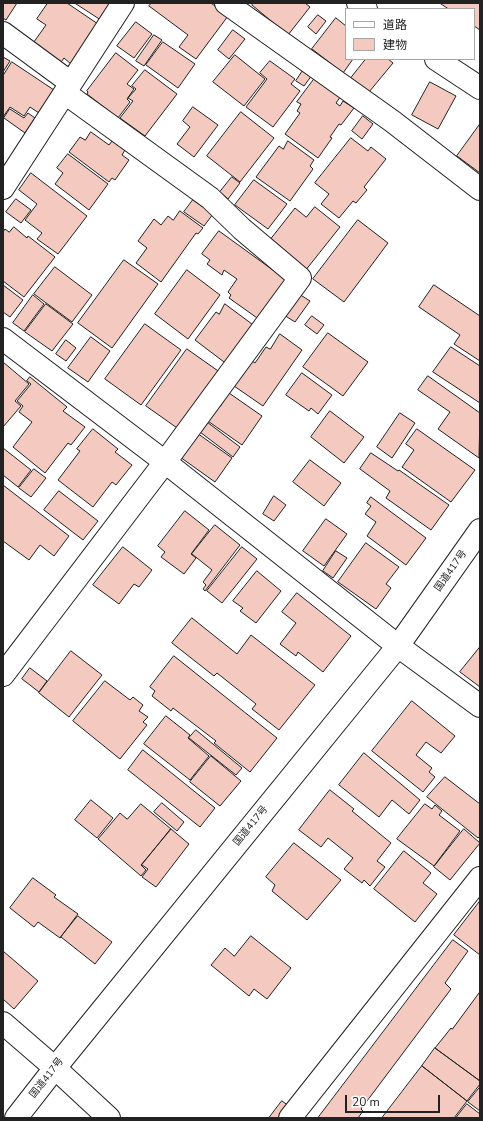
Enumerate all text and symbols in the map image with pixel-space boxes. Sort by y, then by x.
legend [345,8,475,60]
text: 道路 [383,17,407,33]
text: 建物 [383,37,407,53]
street label: 国道417号 [432,548,470,594]
street label: 国道417号 [231,804,271,848]
street label: 国道417号 [27,1055,67,1101]
scale bar [347,1087,442,1113]
text: 20 m [352,1094,380,1110]

